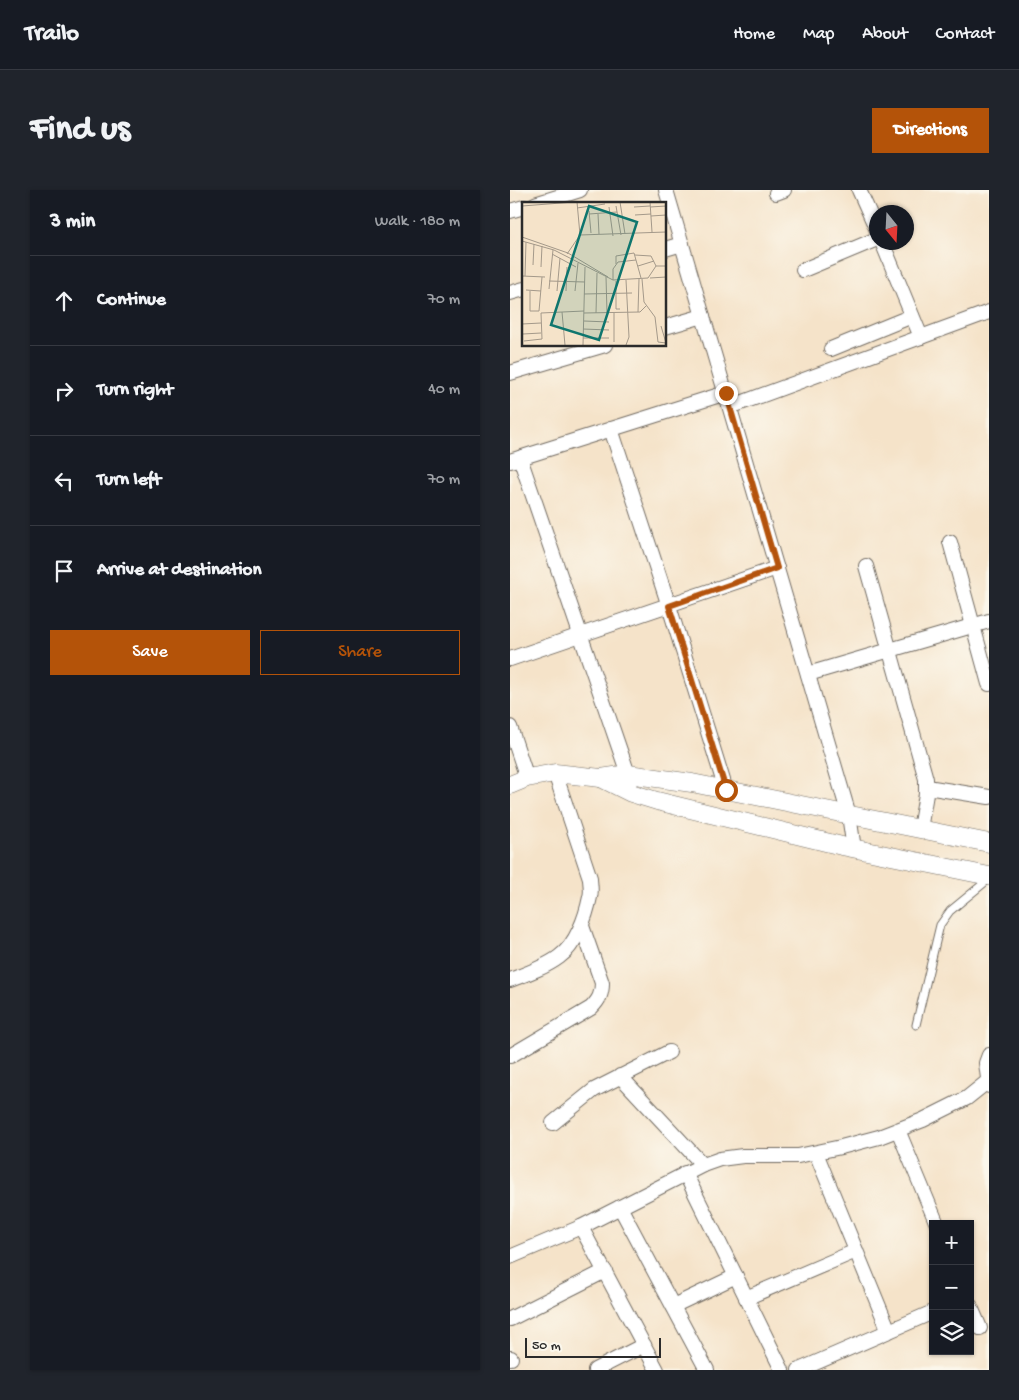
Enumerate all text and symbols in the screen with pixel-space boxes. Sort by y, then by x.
text: Trailo [25,20,79,49]
text: Home [733,24,775,45]
text: Map [803,24,834,45]
text: About [862,24,908,45]
text: Contact [936,24,994,45]
button: Directions [872,108,989,153]
text: Find us [30,110,130,151]
inset map [522,202,666,346]
north arrow [869,205,914,250]
text: 3 min [50,210,95,235]
text: Walk · 180 m [375,213,460,232]
icon: ahead [50,287,78,315]
text: Continue [97,289,166,312]
text: 70 m [427,291,460,310]
icon: right [50,377,78,405]
text: Turn right [97,379,173,402]
text: 40 m [428,381,460,400]
route end [715,382,738,405]
icon: left [50,467,78,495]
text: Turn left [97,469,161,492]
text: 70 m [427,471,460,490]
icon: arrive [50,557,78,585]
text: Arrive at destination [97,559,261,582]
button: Save [50,630,250,675]
button: Share [260,630,460,675]
route start [715,779,738,802]
map controls [929,1220,974,1355]
button: + [929,1220,974,1265]
button: − [929,1265,974,1310]
button: layers [929,1310,974,1355]
scale bar [525,1335,661,1358]
text: 50 m [532,1338,561,1355]

